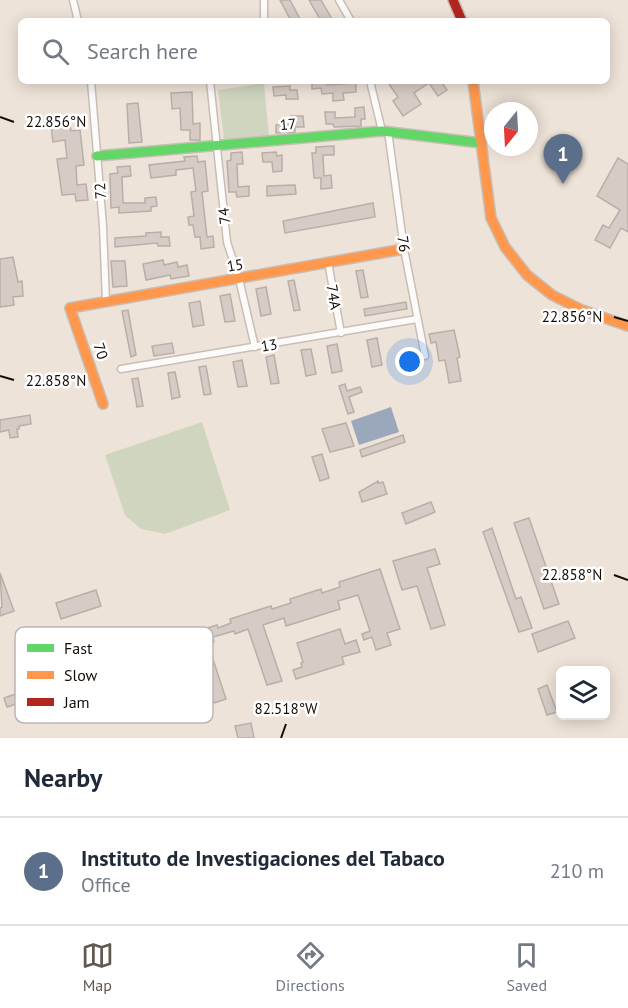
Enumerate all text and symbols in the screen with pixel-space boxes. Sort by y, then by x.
search box [18,18,610,84]
icon: search [39,35,72,68]
text: Search here [87,37,198,65]
north arrow [484,102,538,156]
text: 22.856°N [26,112,86,131]
street label: 17 [279,114,297,134]
pin: 1 [544,134,582,184]
street label: 72 [90,182,110,200]
street label: 74 [214,207,234,225]
street label: 76 [393,234,415,254]
street label: 15 [225,254,245,276]
street label: 74A [322,283,346,311]
text: 22.856°N [542,307,602,326]
street label: 13 [259,334,279,356]
street label: 70 [89,340,113,362]
your location [395,347,424,376]
text: 22.858°N [26,371,86,390]
text: 22.858°N [542,565,602,584]
legend [15,627,213,723]
text: Fast [64,638,93,658]
text: Slow [64,665,98,685]
map controls [556,666,610,720]
button: layers [556,666,610,720]
text: Jam [63,692,90,712]
text: 82.518°W [255,699,318,718]
text: Nearby [24,761,102,794]
text: Instituto de Investigaciones del Tabaco [81,844,445,872]
text: 1 [38,858,49,884]
text: 210 m [550,858,604,884]
text: Office [81,872,131,898]
tab: Map [81,939,114,995]
tab: Directions [276,939,345,995]
tab: Saved [506,939,547,995]

